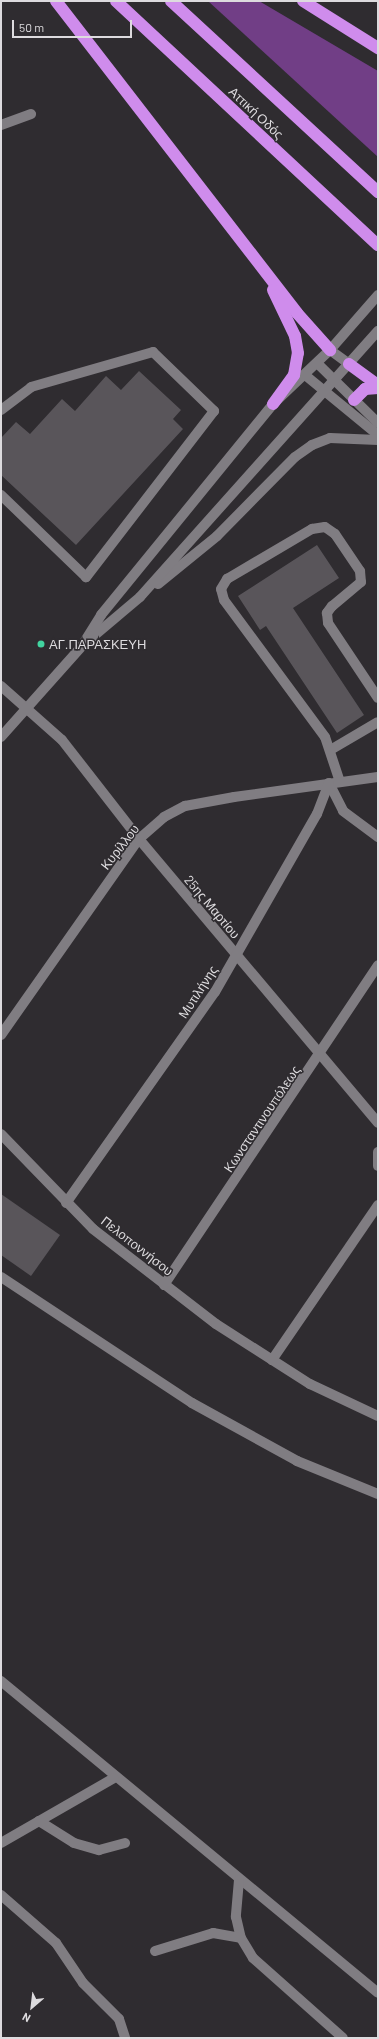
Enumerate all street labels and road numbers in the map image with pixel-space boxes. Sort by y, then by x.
street label: Αττική Οδός [225,84,287,142]
street label: Κυρίλλου [97,821,143,873]
street label: 25ης Μαρτίου [181,872,243,942]
street label: Μυτιλήνης [175,963,221,1021]
street label: Κωνσταντινουπόλεως [221,1063,303,1175]
street label: Πελοποννήσου [98,1213,176,1279]

